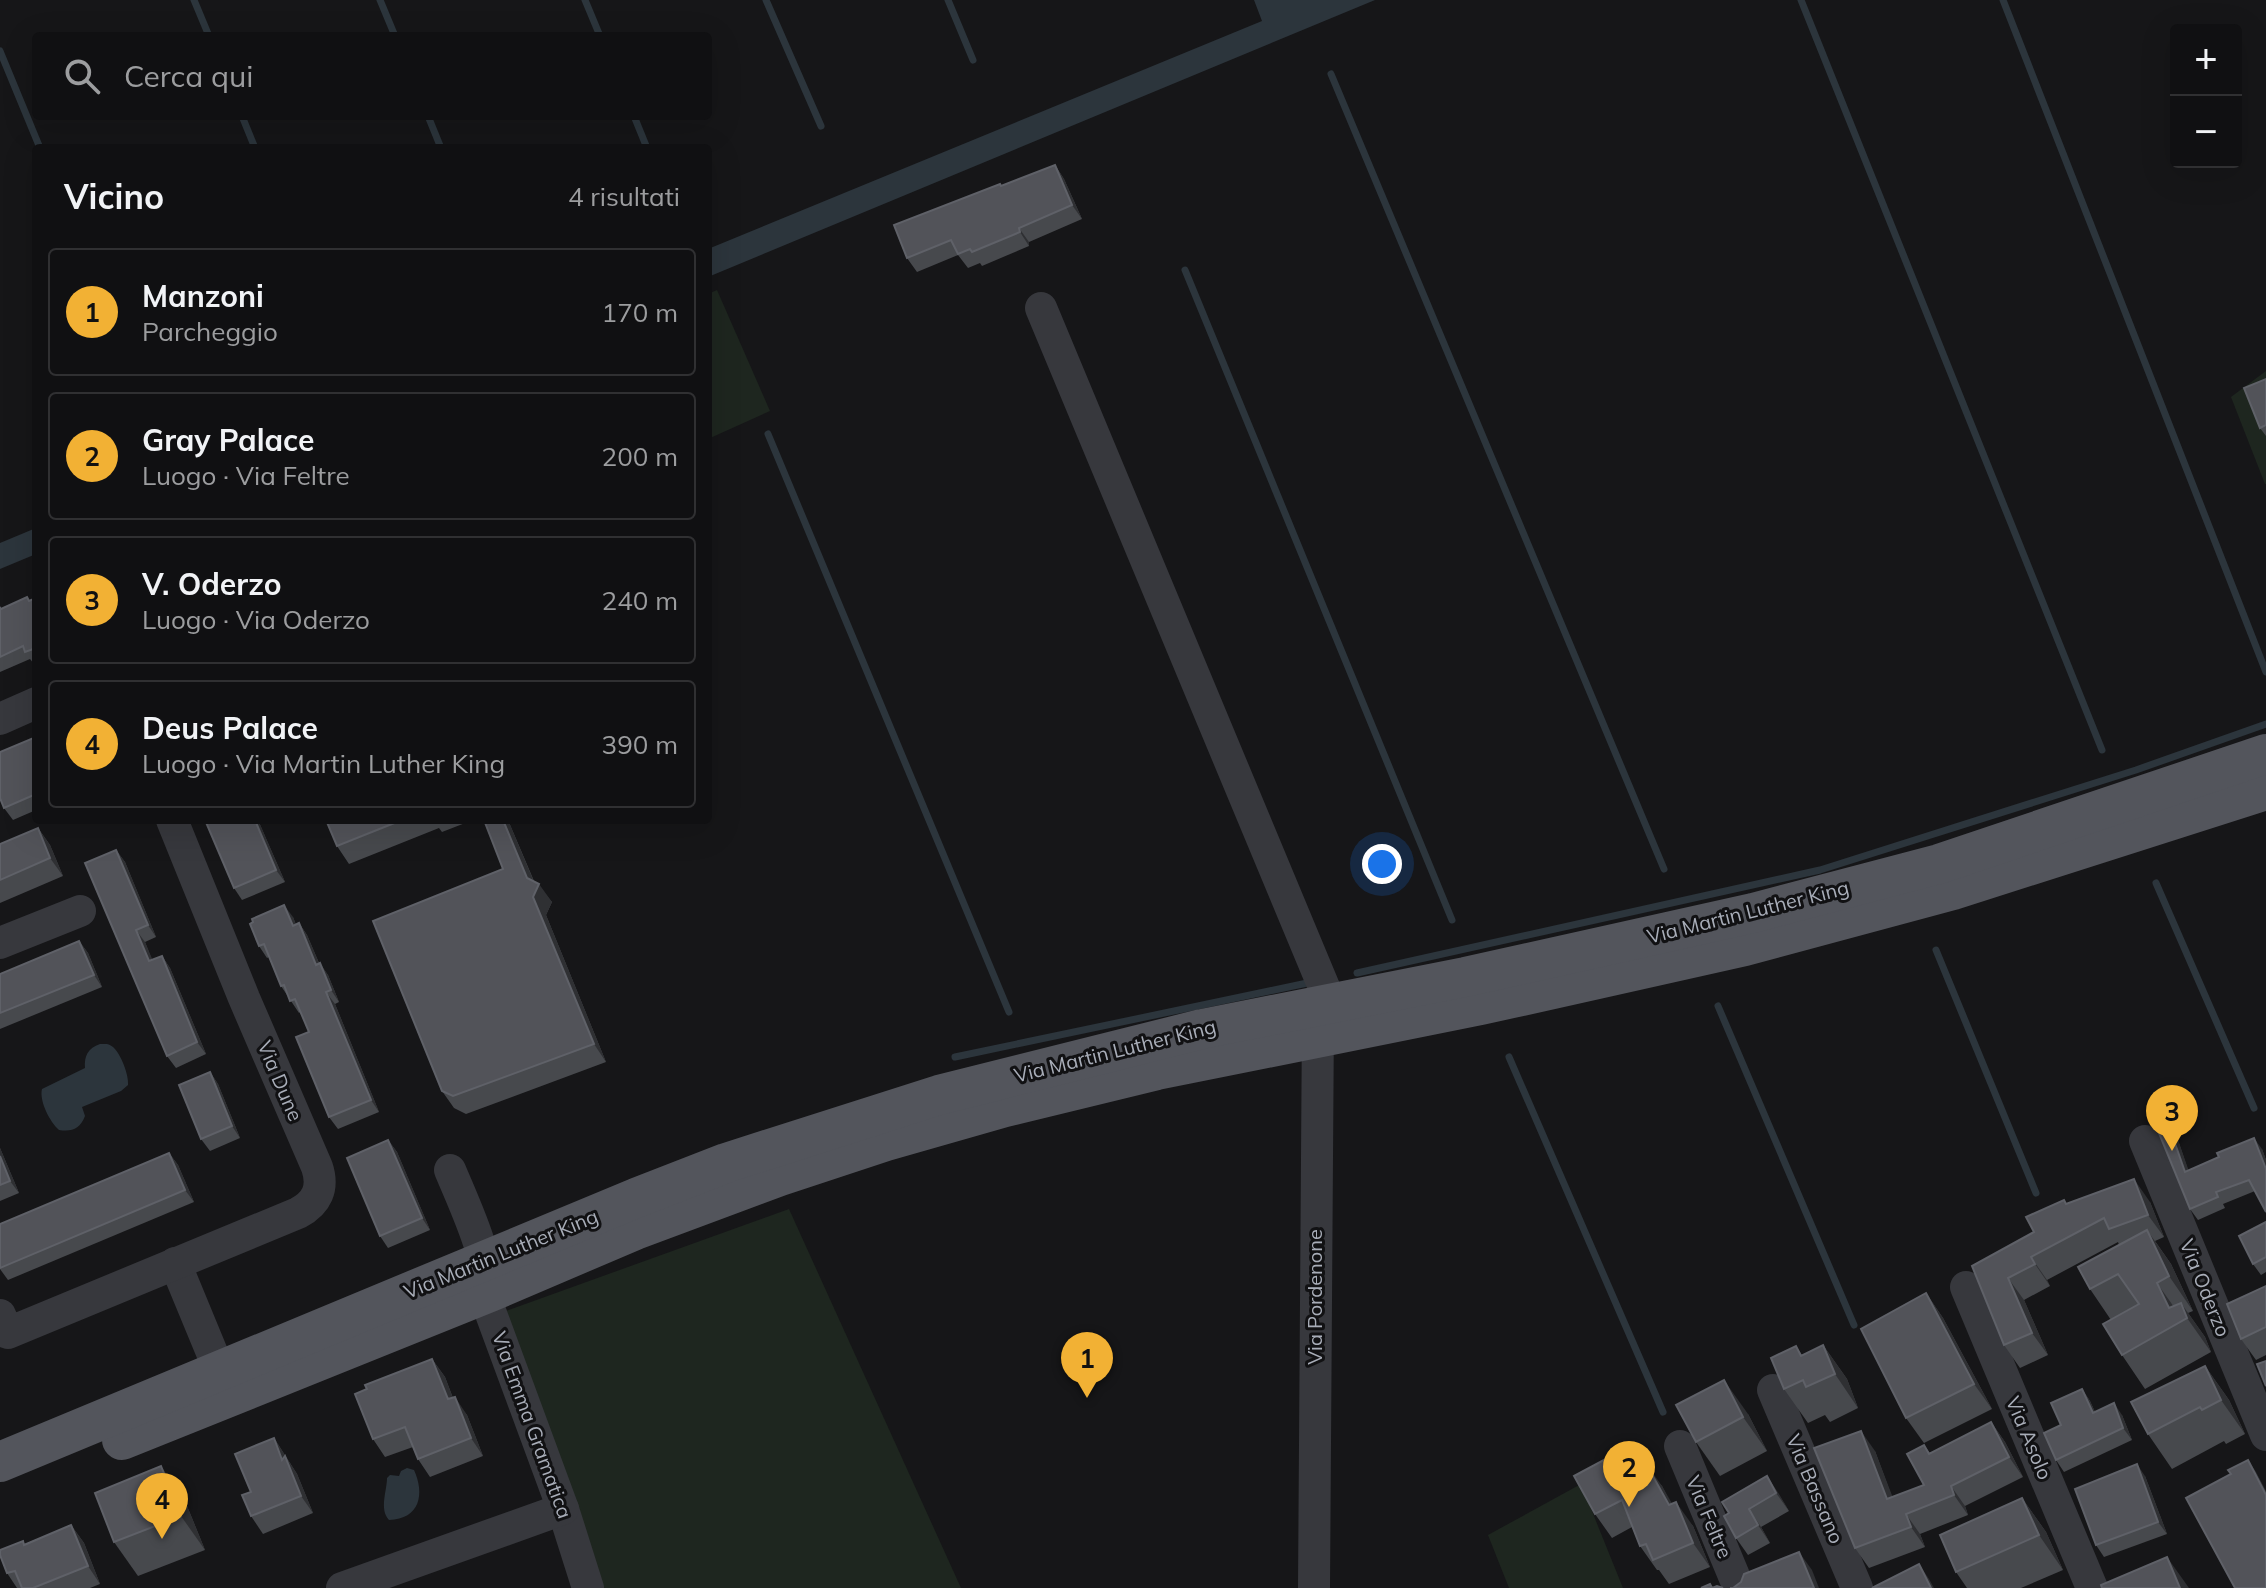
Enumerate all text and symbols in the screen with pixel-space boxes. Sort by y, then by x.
map controls [2170,24,2242,168]
button: + [2170,24,2242,96]
search box [32,32,712,120]
icon: search [60,54,104,98]
text: Cerca qui [124,57,254,95]
button: − [2170,96,2242,168]
text: Vicino [64,175,164,218]
text: 4 risultati [568,180,680,213]
text: Manzoni [142,277,264,315]
text: 1 [84,296,100,329]
text: 170 m [602,296,678,329]
text: Parcheggio [142,315,278,348]
text: Gray Palace [142,421,314,459]
text: 2 [84,440,100,473]
text: 200 m [602,440,678,473]
text: Luogo · Via Feltre [142,459,350,492]
text: V. Oderzo [142,565,281,603]
text: 3 [84,584,100,617]
text: 240 m [602,584,678,617]
text: Luogo · Via Oderzo [142,603,370,636]
text: Deus Palace [142,709,318,747]
text: 4 [84,728,100,761]
text: 390 m [602,728,678,761]
text: Luogo · Via Martin Luther King [142,747,505,780]
your location [1362,844,1402,884]
street label: Via Martin Luther King [1644,874,1851,949]
street label: Via Martin Luther King [1011,1013,1218,1088]
street label: Via Dune [252,1037,309,1125]
pin: 3 [2146,1085,2198,1151]
street label: Via Martin Luther King [400,1203,602,1304]
street label: Via Pordenone [1302,1229,1327,1365]
street label: Via Oderzo [2175,1235,2236,1340]
street label: Via Emma Gramatica [487,1328,578,1522]
pin: 1 [1061,1332,1113,1398]
street label: Via Asolo [2001,1392,2058,1483]
street label: Via Bassano [1781,1430,1850,1547]
pin: 2 [1603,1441,1655,1507]
street label: Via Feltre [1681,1472,1738,1562]
pin: 4 [136,1473,188,1539]

